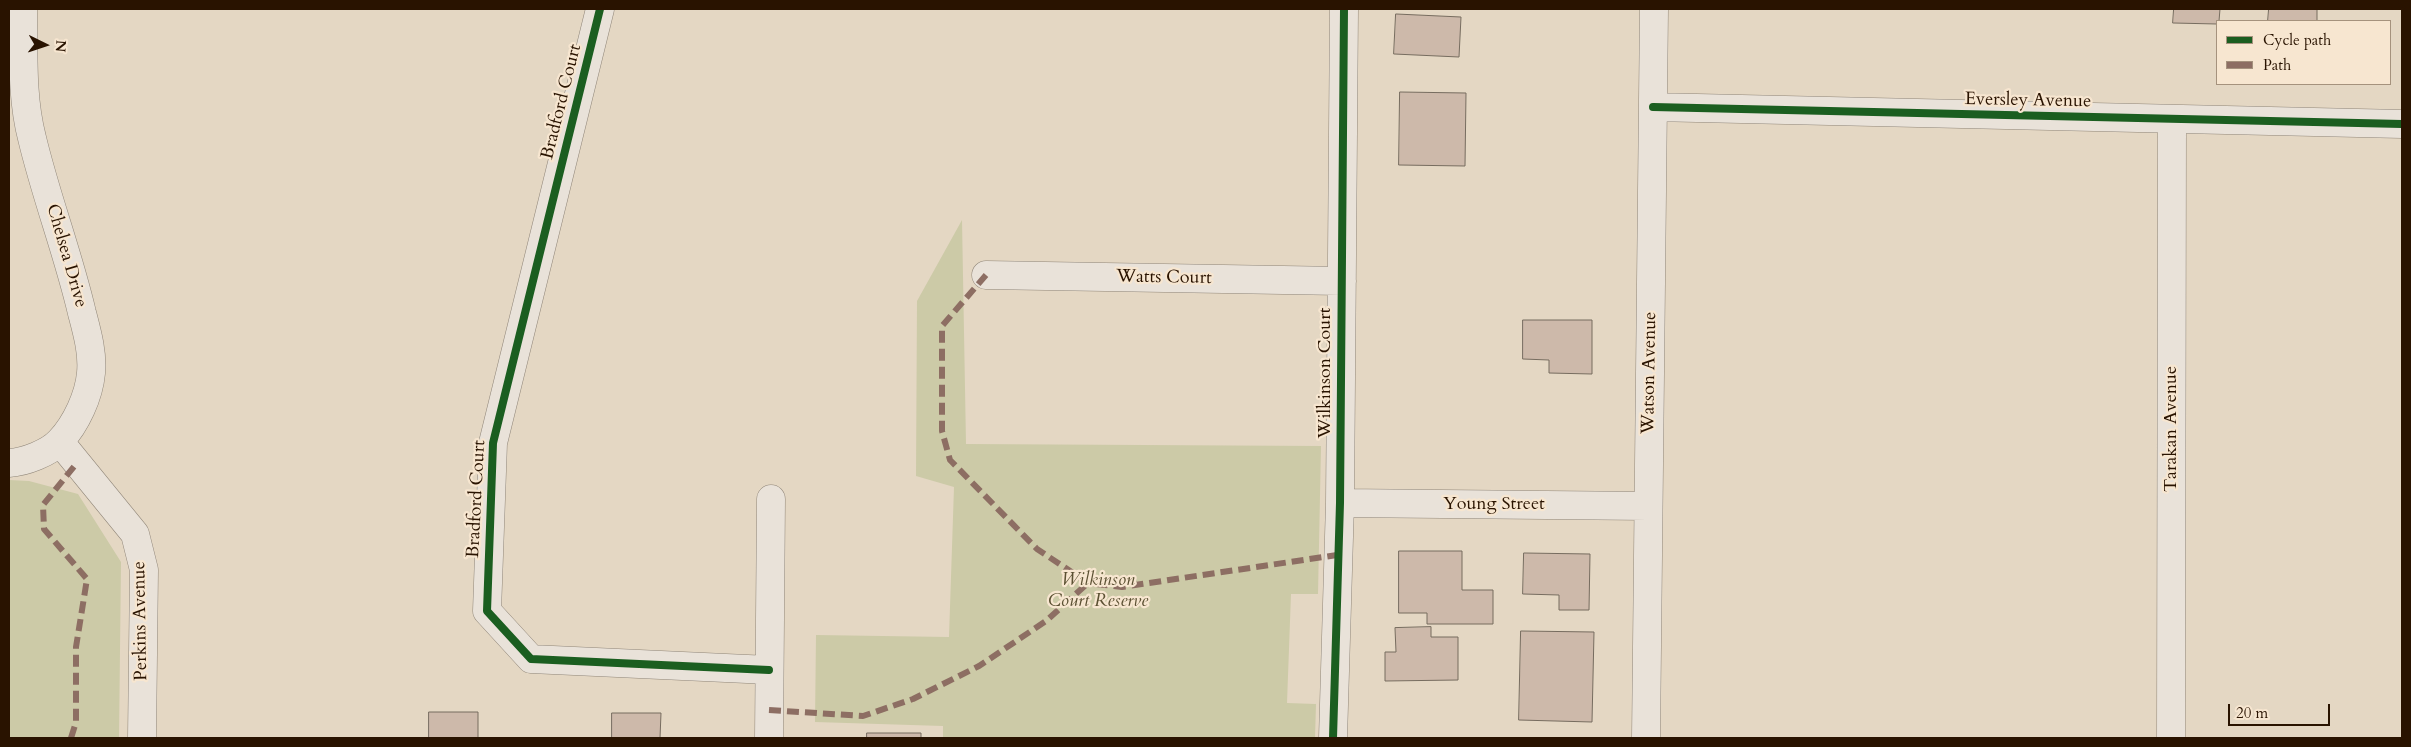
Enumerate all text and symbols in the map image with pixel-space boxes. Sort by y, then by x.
north arrow [20,20,70,70]
legend [2216,20,2391,85]
text: Cycle path [2263,30,2331,50]
text: N [51,39,70,53]
street label: Bradford Court [537,42,587,162]
text: Path [2263,55,2291,75]
street label: Eversley Avenue [1965,89,2091,113]
street label: Chelsea Drive [41,202,91,310]
street label: Watts Court [1116,266,1212,290]
street label: Wilkinson Court [1315,308,1337,438]
street label: Watson Avenue [1638,312,1662,434]
street label: Tarakan Avenue [2161,366,2183,492]
street label: Bradford Court [463,440,491,558]
street label: Young Street [1443,494,1545,516]
street label: Perkins Avenue [129,561,153,681]
park label: Wilkinson Court Reserve [1048,570,1148,612]
scale bar [2231,694,2334,726]
text: 20 m [2236,703,2268,723]

